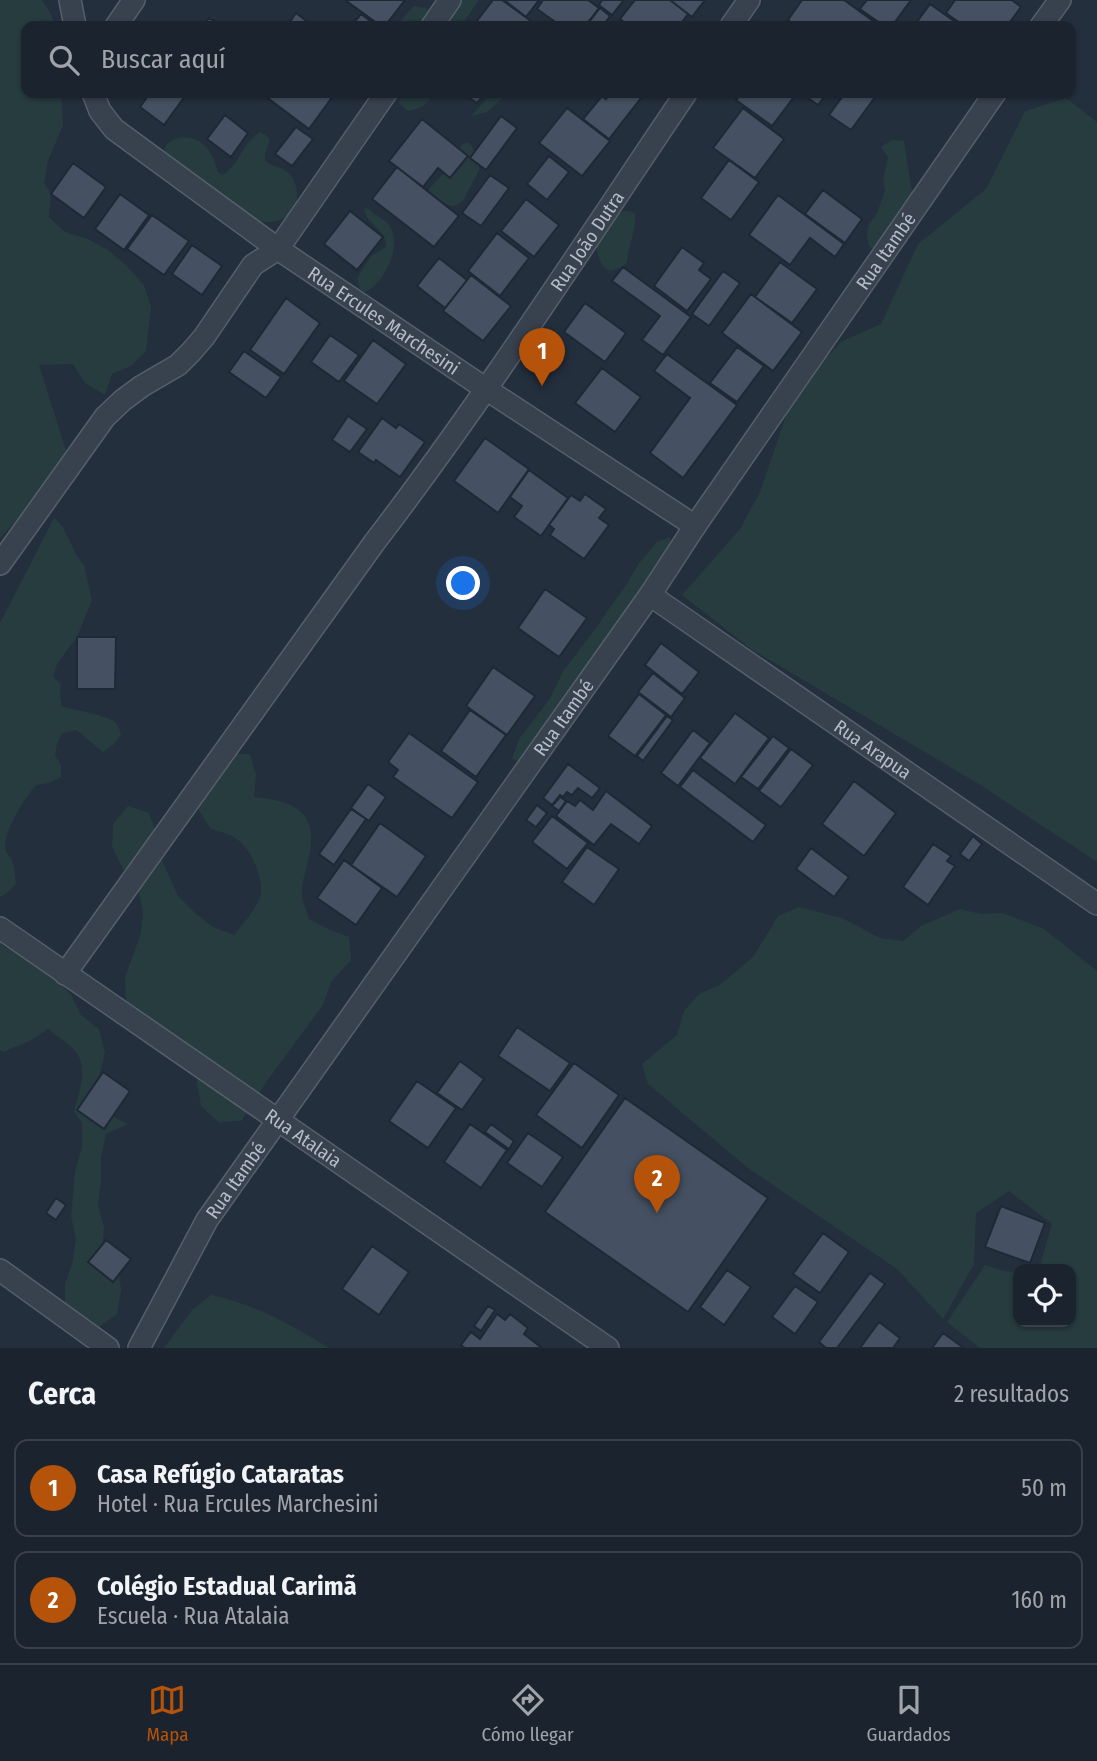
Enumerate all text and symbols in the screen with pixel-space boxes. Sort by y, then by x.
search box [21,21,1076,98]
icon: search [45,41,83,79]
text: Buscar aquí [101,44,226,75]
street label: Rua João Dutra [545,186,629,295]
street label: Rua Itambé [851,208,920,294]
street label: Rua Ercules Marchesini [304,261,464,380]
pin: 1 [519,328,565,386]
your location [446,566,480,600]
street label: Rua Itambé [528,675,598,760]
street label: Rua Arapua [830,714,916,784]
street label: Rua Atalaia [261,1103,346,1172]
street label: Rua Itambé [200,1137,270,1223]
pin: 2 [634,1155,680,1213]
map controls [1013,1264,1076,1327]
button: locate [1013,1264,1076,1327]
text: Cerca [28,1376,96,1412]
text: 2 resultados [954,1380,1069,1408]
text: Casa Refúgio Cataratas [97,1459,344,1490]
text: 1 [48,1474,58,1502]
text: 50 m [1021,1474,1067,1502]
text: Hotel · Rua Ercules Marchesini [97,1490,379,1518]
text: Colégio Estadual Carimã [97,1571,357,1602]
text: 2 [48,1586,58,1614]
text: 160 m [1012,1586,1067,1614]
text: Escuela · Rua Atalaia [97,1602,290,1630]
tab: Mapa [146,1681,189,1746]
tab: Cómo llegar [481,1681,574,1746]
tab: Guardados [867,1681,951,1746]

